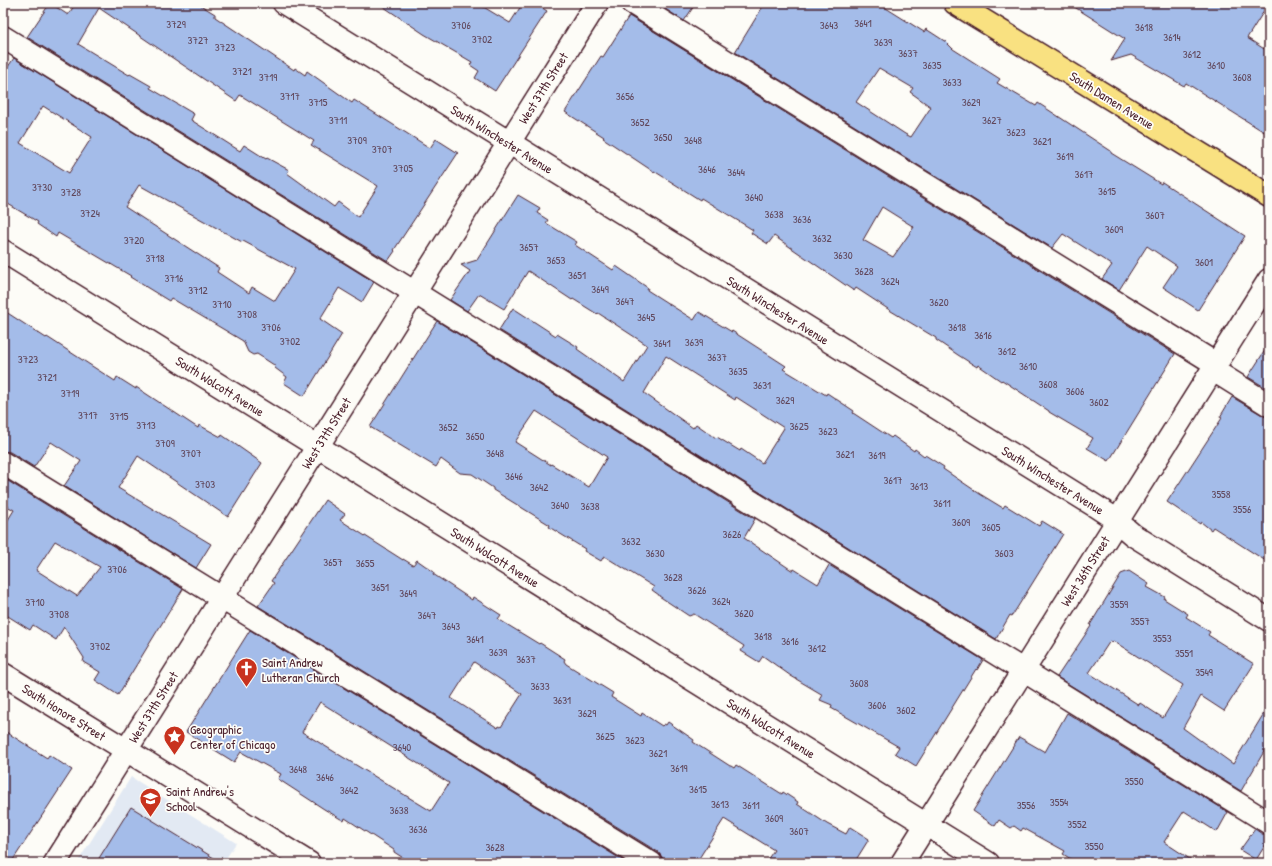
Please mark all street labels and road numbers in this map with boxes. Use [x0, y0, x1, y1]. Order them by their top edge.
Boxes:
street label: West 37th Street [514, 48, 572, 127]
street label: South Damen Avenue [1066, 67, 1158, 133]
street label: South Winchester Avenue [447, 100, 557, 178]
street label: South Winchester Avenue [723, 271, 833, 349]
street label: South Wolcott Avenue [172, 352, 268, 420]
street label: West 37th Street [297, 393, 355, 472]
street label: South Winchester Avenue [998, 441, 1108, 519]
street label: South Wolcott Avenue [447, 523, 543, 591]
street label: West 36th Street [1056, 532, 1114, 610]
street label: West 37th Street [124, 667, 182, 746]
street label: South Honore Street [19, 679, 110, 745]
street label: South Wolcott Avenue [723, 694, 819, 762]

